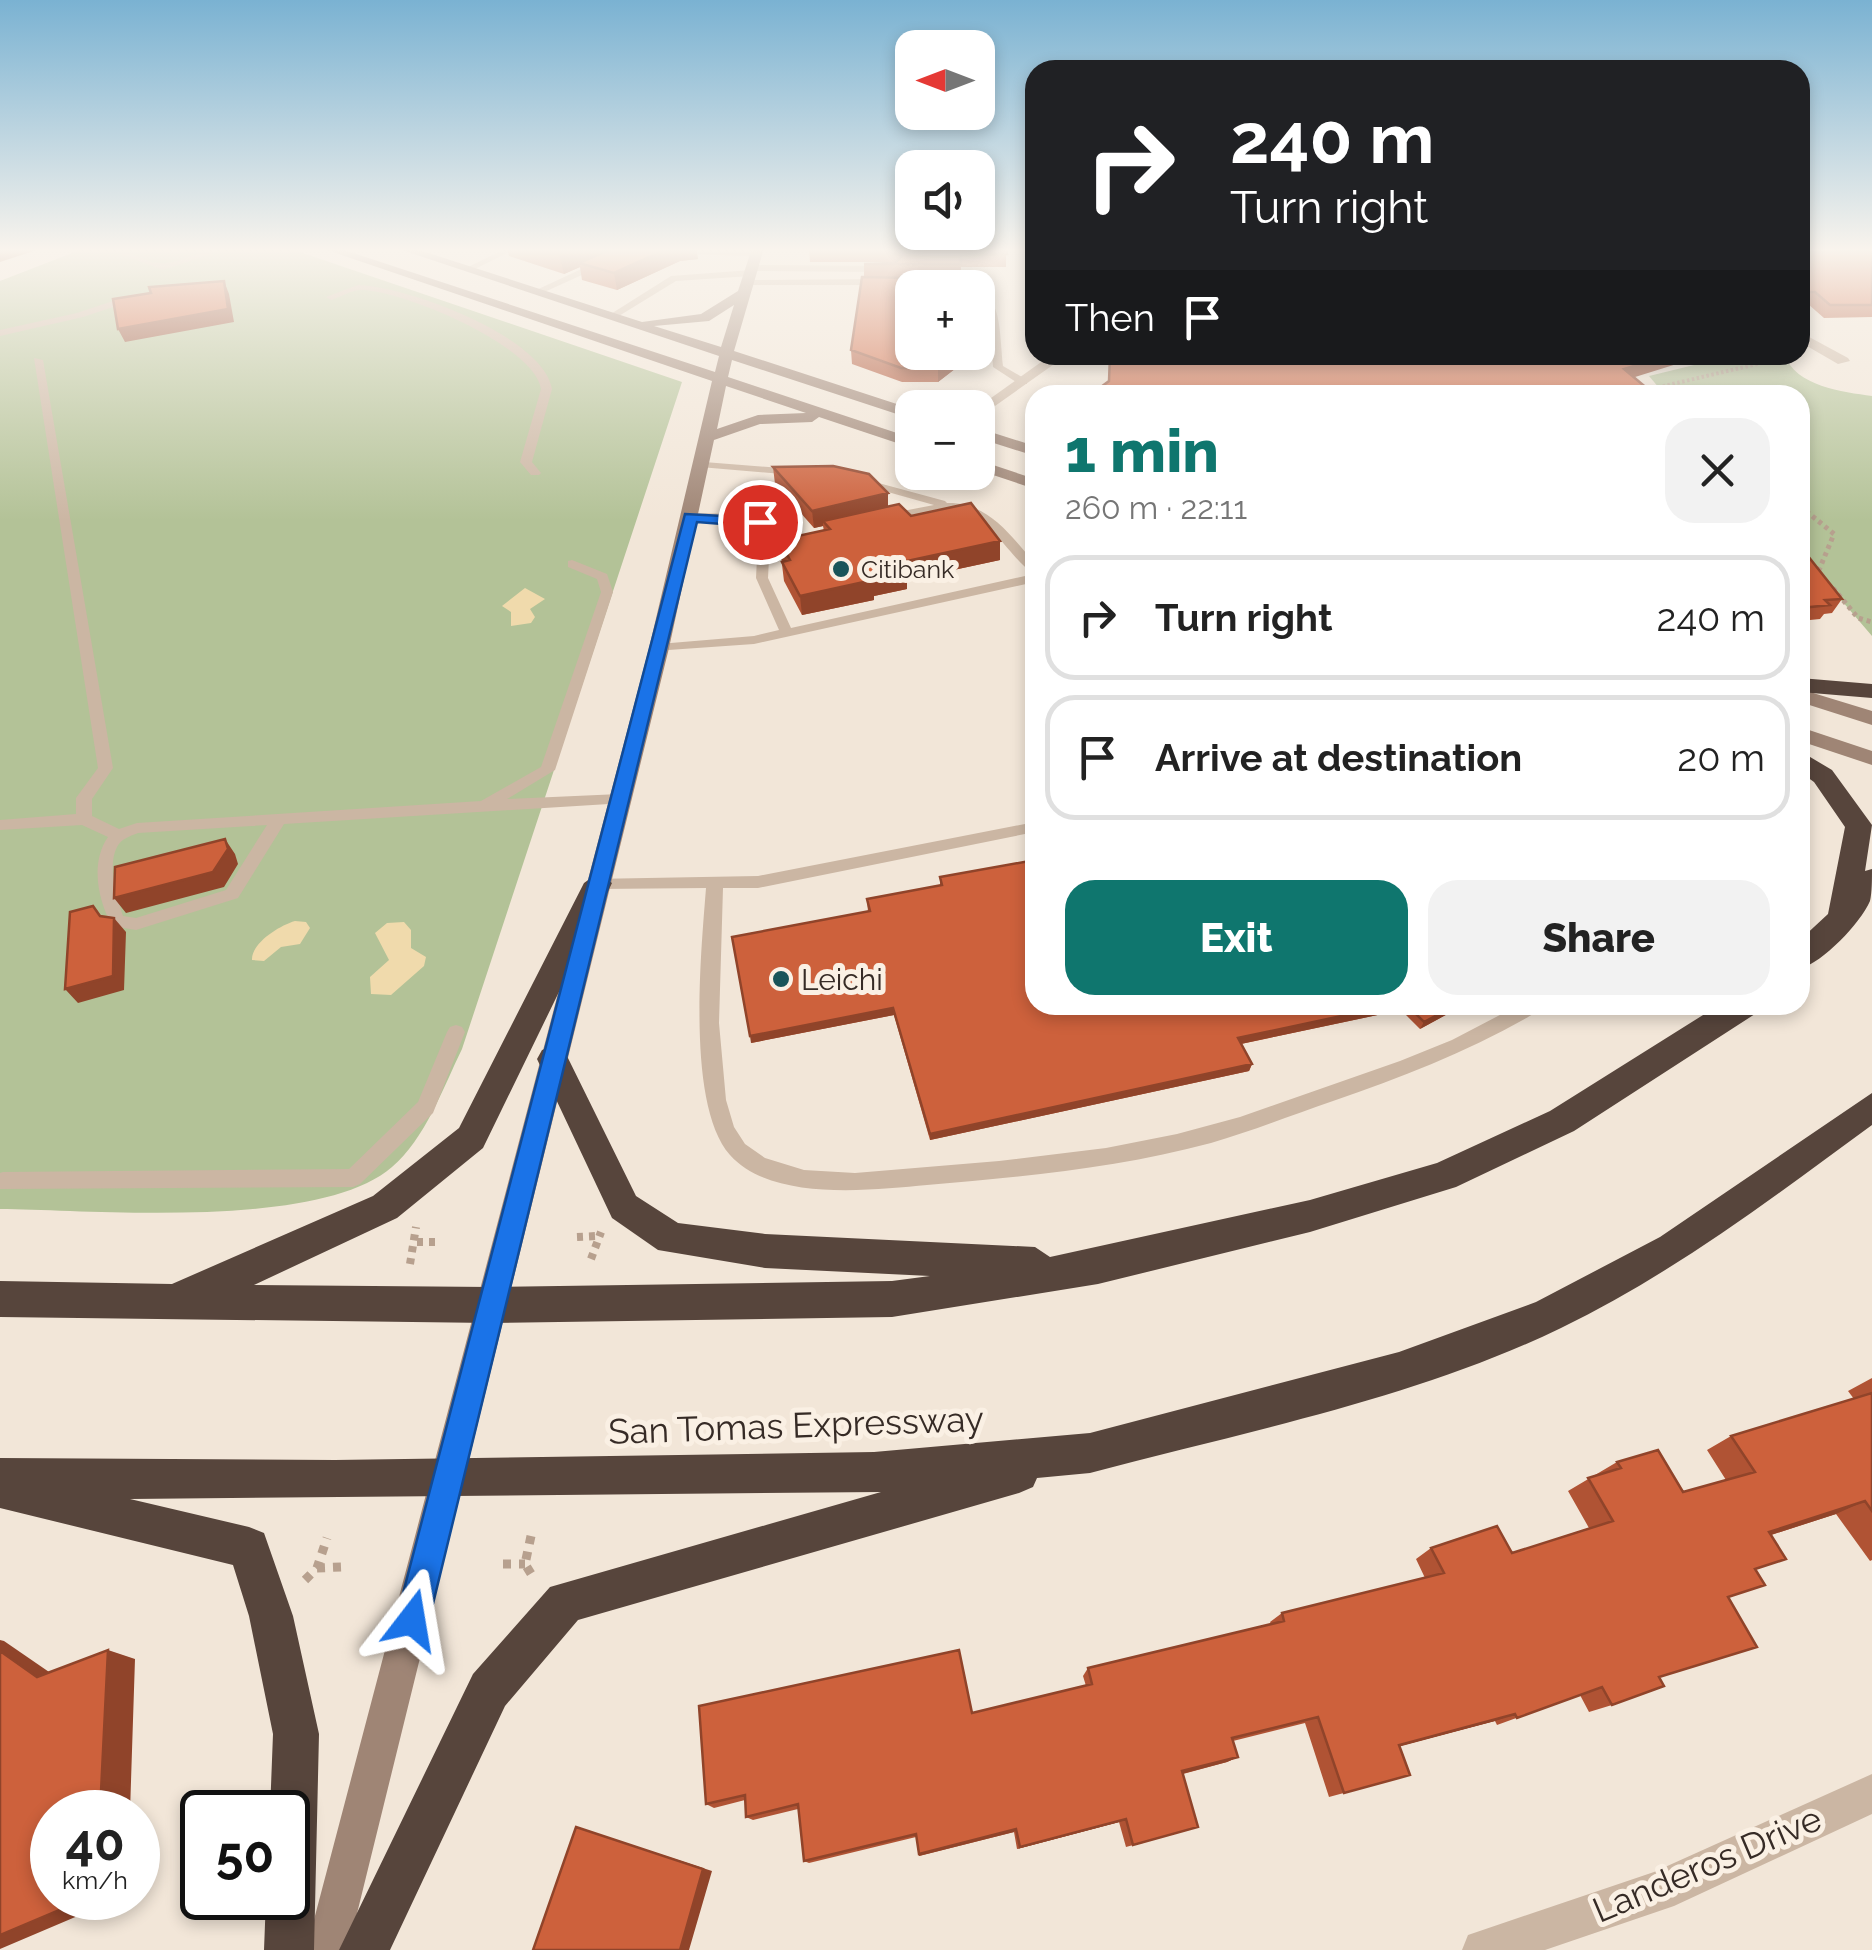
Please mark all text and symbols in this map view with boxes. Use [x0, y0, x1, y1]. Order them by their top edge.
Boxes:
north arrow [895, 30, 995, 130]
map controls [895, 30, 995, 490]
text: 240 m [1230, 97, 1434, 179]
icon: right [1065, 100, 1195, 230]
button: sound [895, 150, 995, 250]
text: Turn right [1230, 181, 1428, 234]
button: + [895, 270, 995, 370]
icon: arrive [1175, 290, 1230, 345]
text: Then [1065, 295, 1155, 340]
button: − [895, 390, 995, 490]
text: 1 min [1065, 416, 1219, 486]
button: close [1665, 418, 1770, 523]
pin [718, 480, 803, 565]
text: 260 m · 22:11 [1065, 489, 1247, 526]
icon: arrive [733, 495, 788, 550]
place label: Citibank [861, 554, 955, 584]
marker: Citibank [830, 558, 852, 580]
icon: right [1070, 590, 1125, 645]
text: Turn right [1155, 595, 1332, 640]
text: 240 m [1657, 595, 1765, 640]
icon: arrive [1070, 730, 1125, 785]
text: Arrive at destination [1155, 735, 1522, 780]
text: 20 m [1677, 735, 1765, 780]
button: Exit [1065, 880, 1408, 995]
button: Share [1428, 880, 1770, 995]
place label: Leichi [801, 962, 883, 997]
marker: Leichi [770, 968, 792, 990]
street label: San Tomas Expressway [608, 1398, 984, 1452]
position arrow [360, 1568, 464, 1672]
speed limit sign: 50 [180, 1790, 310, 1920]
street label: Landeros Drive [1587, 1797, 1827, 1931]
text: 40 [65, 1813, 125, 1872]
text: km/h [62, 1865, 128, 1895]

